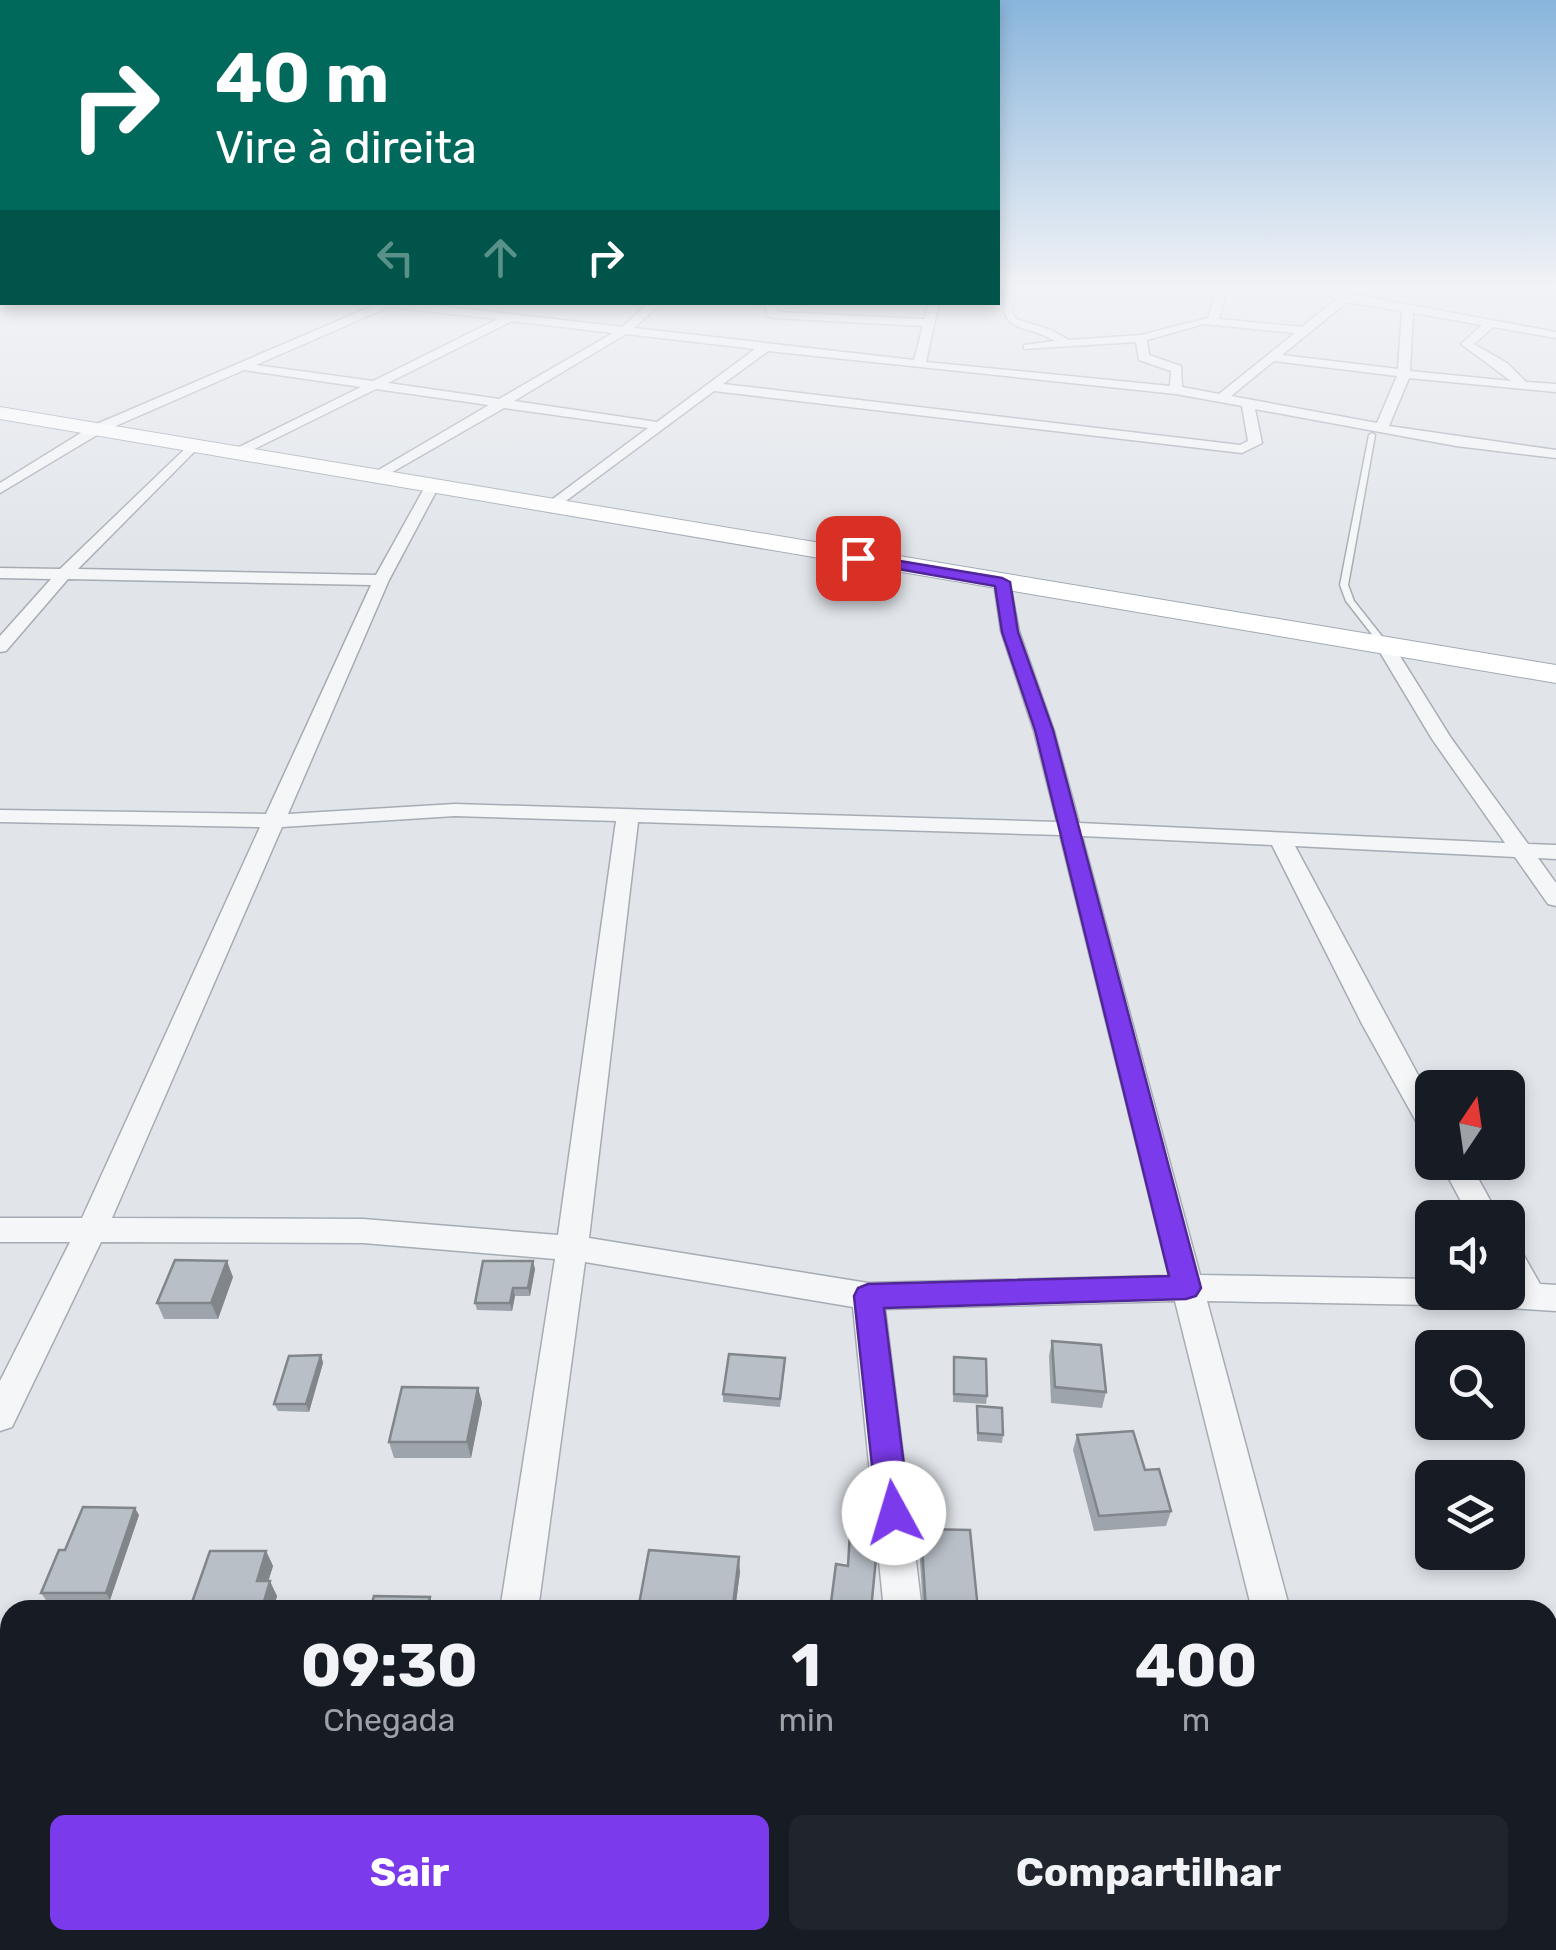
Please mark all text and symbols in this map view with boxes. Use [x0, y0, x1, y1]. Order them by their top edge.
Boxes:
text: 40 m [215, 37, 389, 120]
icon: right [50, 40, 180, 170]
text: Vire à direita [215, 121, 477, 174]
icon: left [368, 230, 423, 285]
icon: ahead [473, 230, 528, 285]
icon: right [578, 230, 633, 285]
pin [816, 516, 901, 601]
icon: arrive [831, 531, 886, 586]
north arrow [1415, 1070, 1525, 1180]
map controls [1415, 1070, 1525, 1570]
button: sound [1415, 1200, 1525, 1310]
button: search [1415, 1330, 1525, 1440]
button: layers [1415, 1460, 1525, 1570]
position arrow [842, 1461, 946, 1565]
text: 09:30 [301, 1630, 478, 1701]
text: 1 [791, 1630, 821, 1701]
text: 400 [1135, 1630, 1257, 1701]
text: Chegada [323, 1701, 455, 1739]
text: min [778, 1701, 834, 1739]
text: m [1182, 1701, 1210, 1739]
button: Sair [50, 1815, 769, 1930]
button: Compartilhar [789, 1815, 1508, 1930]

